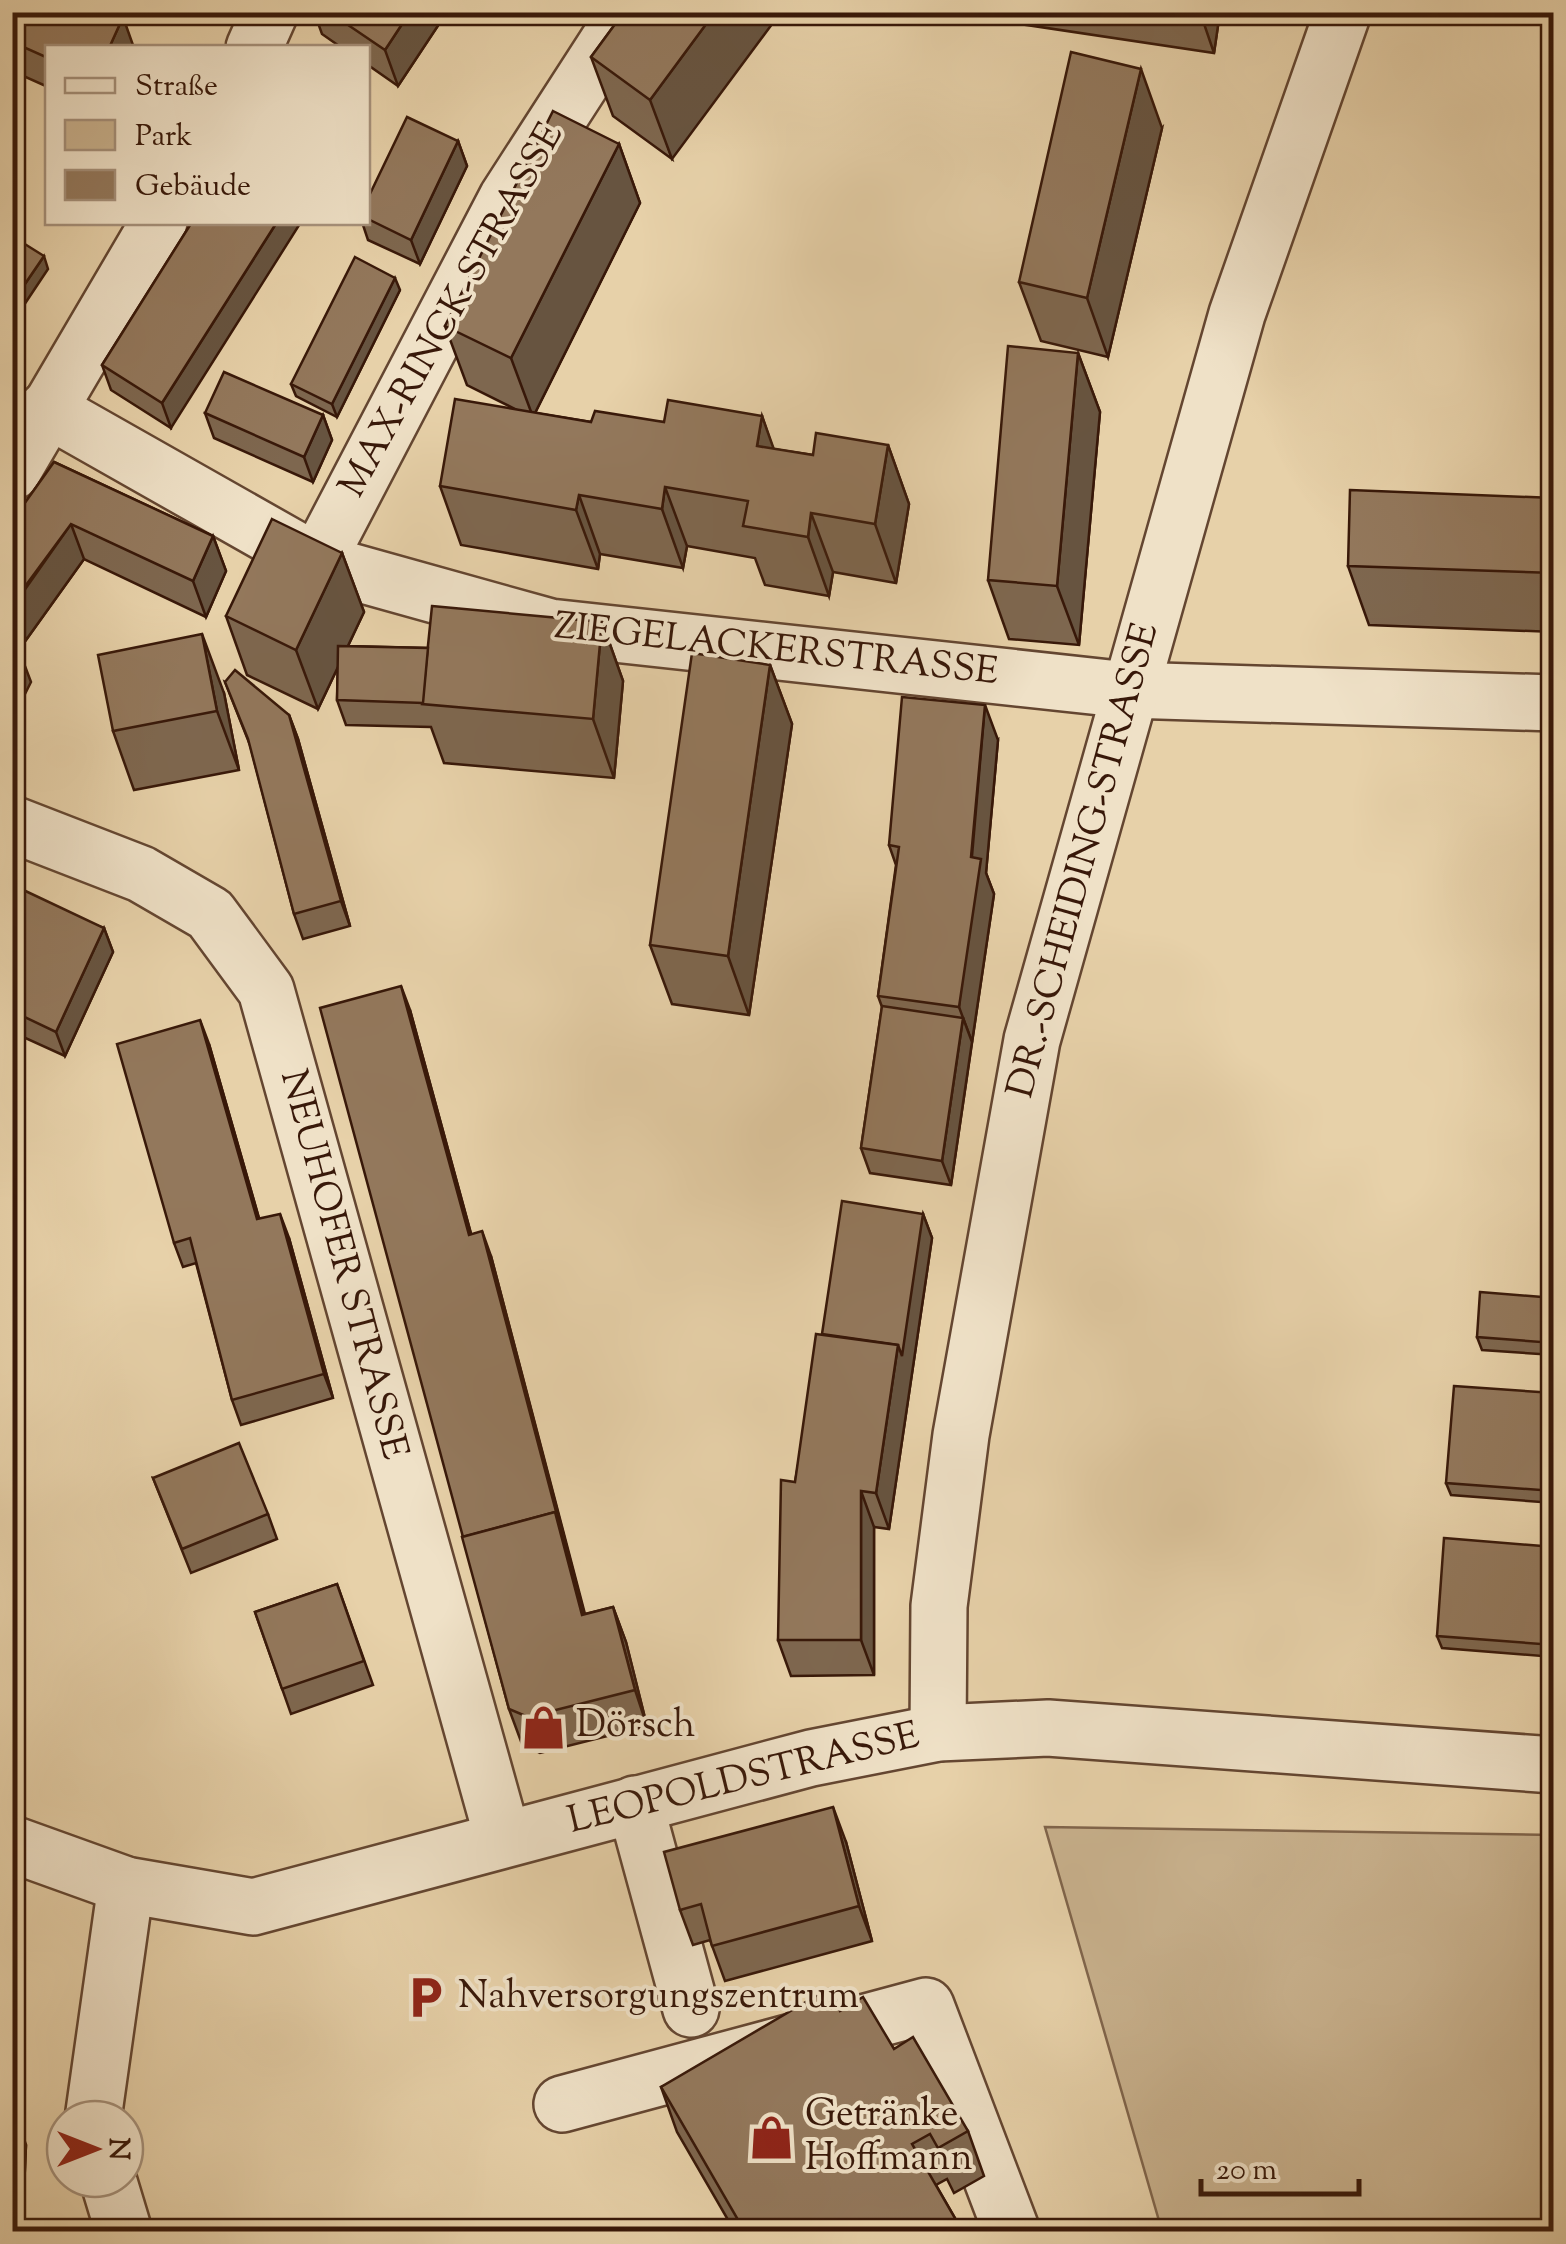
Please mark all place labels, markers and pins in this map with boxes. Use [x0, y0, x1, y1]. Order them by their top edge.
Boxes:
place label: Dörsch [576, 1700, 695, 1754]
shop icon: Dörsch [519, 1703, 567, 1751]
place label: Nahversorgungszentrum [458, 1971, 859, 2025]
parking icon: Nahversorgungszentrum [401, 1974, 449, 2022]
place label: Getränke Hoffmann [805, 2089, 973, 2187]
shop icon: Getränke Hoffmann [748, 2114, 796, 2162]

